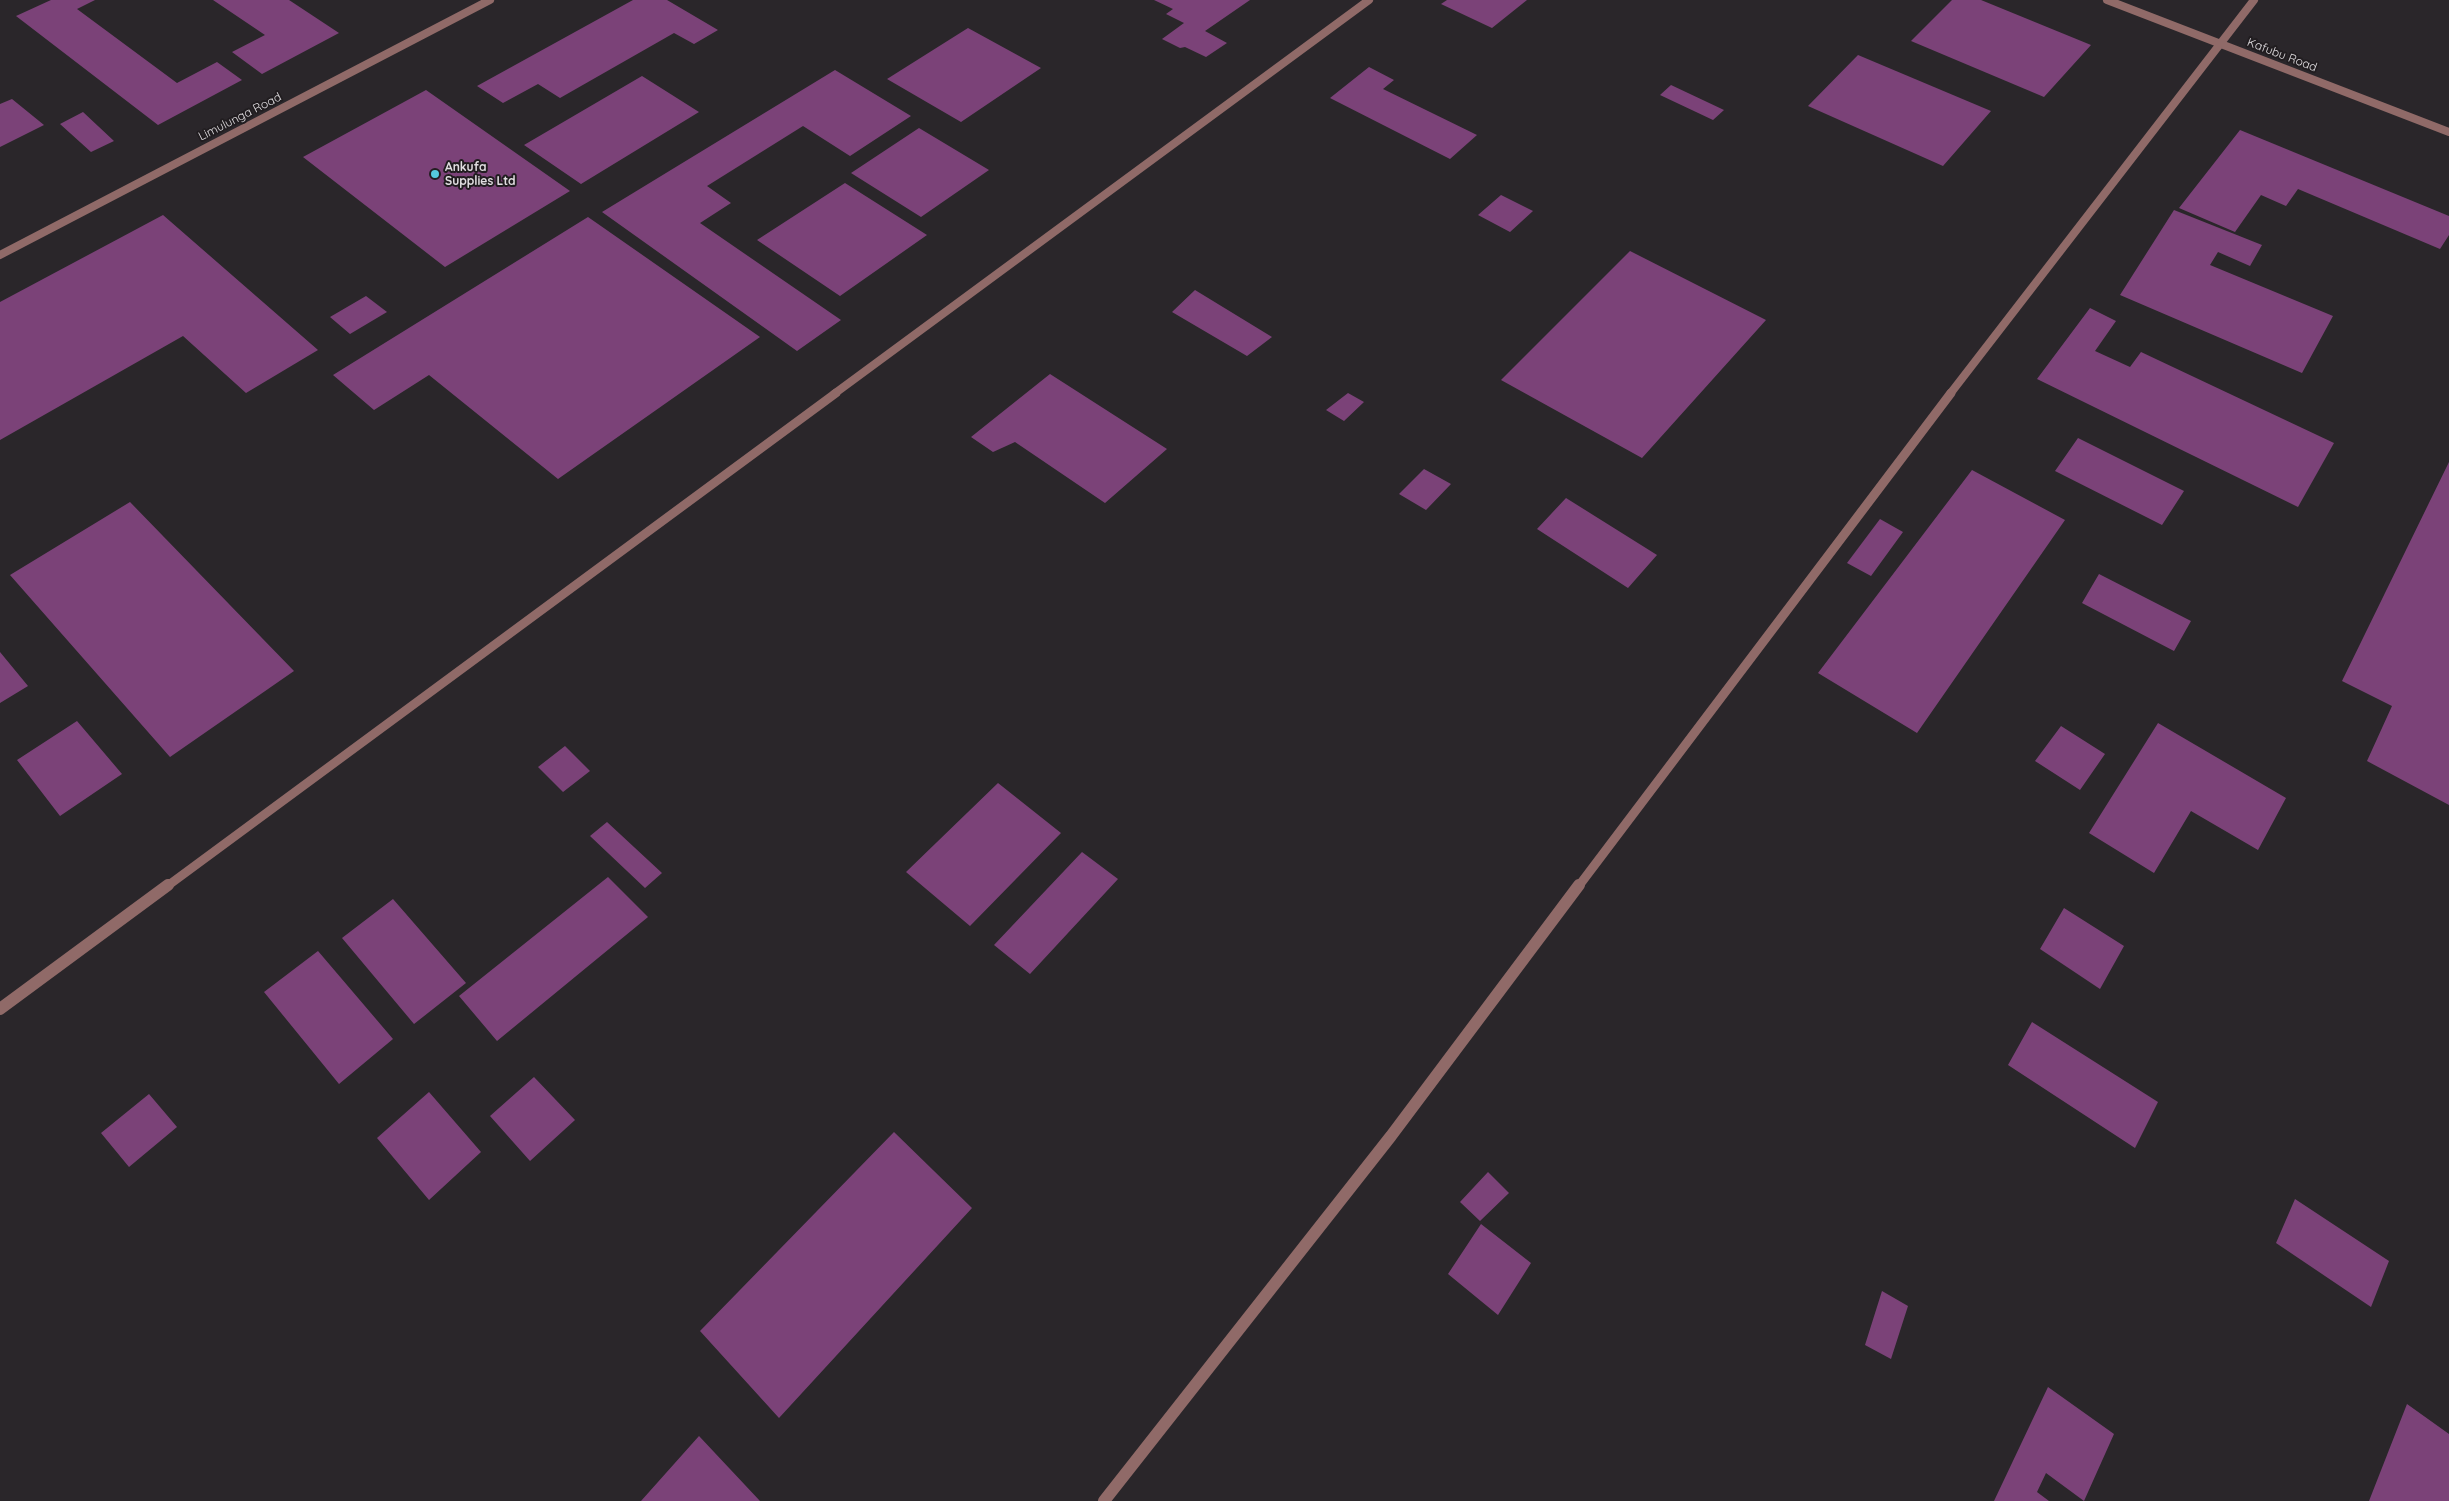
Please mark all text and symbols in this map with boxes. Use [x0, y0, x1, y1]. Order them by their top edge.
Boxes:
street label: Kafubu Road [2245, 35, 2319, 75]
street label: Limulunga Road [196, 90, 284, 144]
place label: Ankufa Supplies Ltd [445, 160, 516, 188]
marker: Ankufa Supplies Ltd [429, 168, 441, 180]

